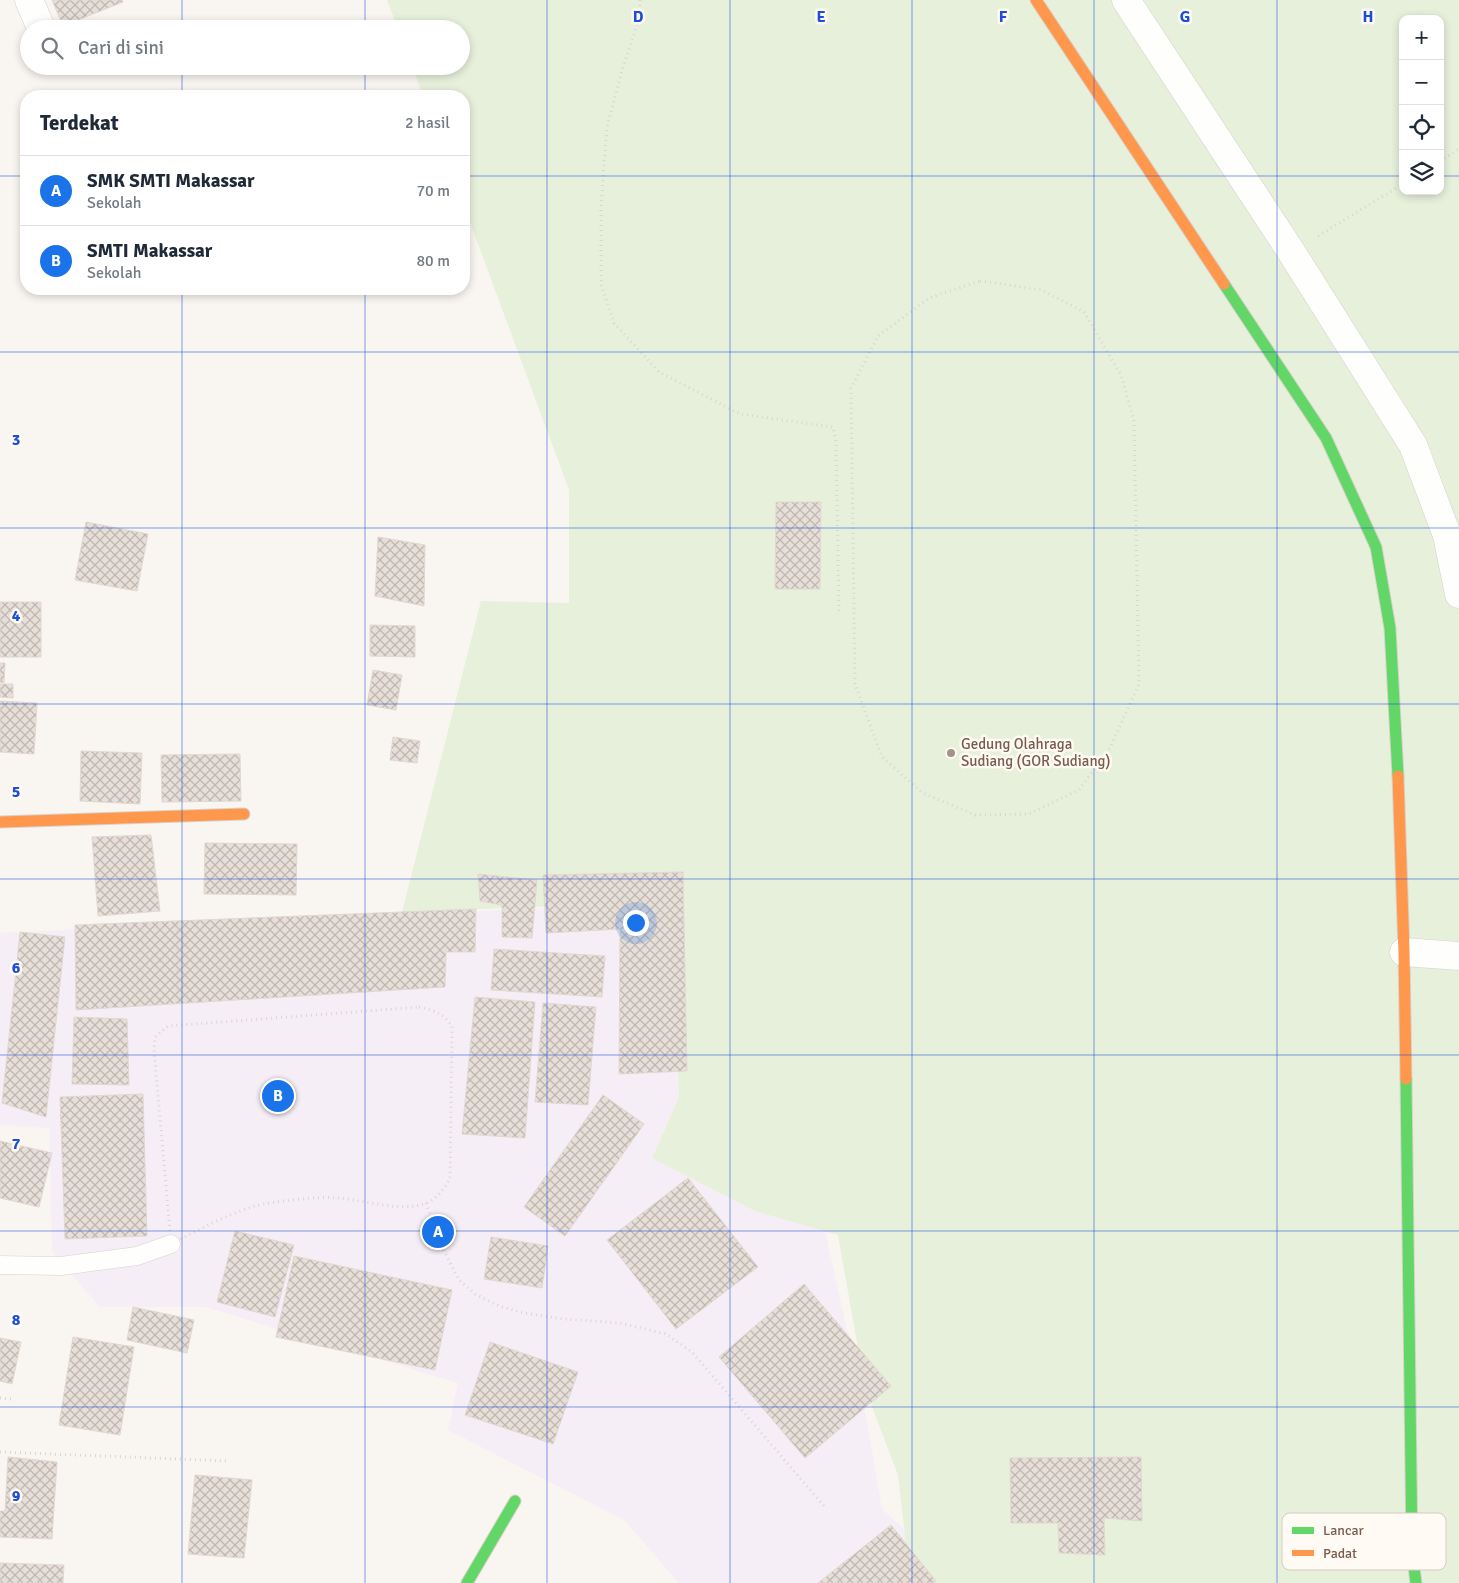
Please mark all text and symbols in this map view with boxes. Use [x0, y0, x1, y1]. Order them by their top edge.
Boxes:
text: D [633, 7, 644, 27]
text: E [816, 7, 826, 27]
text: F [999, 7, 1008, 27]
text: G [1180, 7, 1190, 27]
text: H [1363, 7, 1373, 27]
map controls [1399, 15, 1444, 195]
button: + [1399, 15, 1444, 60]
search box [20, 20, 470, 75]
icon: search [38, 34, 66, 62]
text: Cari di sini [78, 36, 164, 60]
button: − [1399, 60, 1444, 105]
button: locate [1399, 105, 1444, 150]
text: Terdekat [40, 110, 119, 136]
text: 2 hasil [405, 113, 450, 133]
button: layers [1399, 150, 1444, 195]
text: SMK SMTI Makassar [87, 169, 255, 193]
text: A [51, 181, 61, 201]
text: 70 m [416, 181, 450, 201]
text: Sekolah [87, 193, 141, 213]
text: SMTI Makassar [87, 239, 212, 263]
text: B [51, 251, 61, 271]
text: 80 m [416, 251, 450, 271]
text: Sekolah [87, 263, 141, 283]
text: 3 [12, 430, 20, 450]
text: 4 [12, 606, 21, 626]
place label: Gedung Olahraga Sudiang (GOR Sudiang) [961, 735, 1111, 770]
marker: Gedung Olahraga Sudiang (GOR Sudiang) [945, 747, 957, 759]
text: 5 [12, 782, 20, 802]
your location [623, 910, 649, 936]
text: 6 [12, 958, 21, 978]
pin: B [262, 1077, 294, 1115]
text: 7 [12, 1134, 21, 1154]
pin: A [422, 1213, 454, 1251]
text: 8 [12, 1310, 21, 1330]
text: 9 [12, 1486, 21, 1506]
legend [1282, 1513, 1446, 1570]
text: Lancar [1323, 1522, 1365, 1539]
text: Padat [1323, 1545, 1357, 1562]

